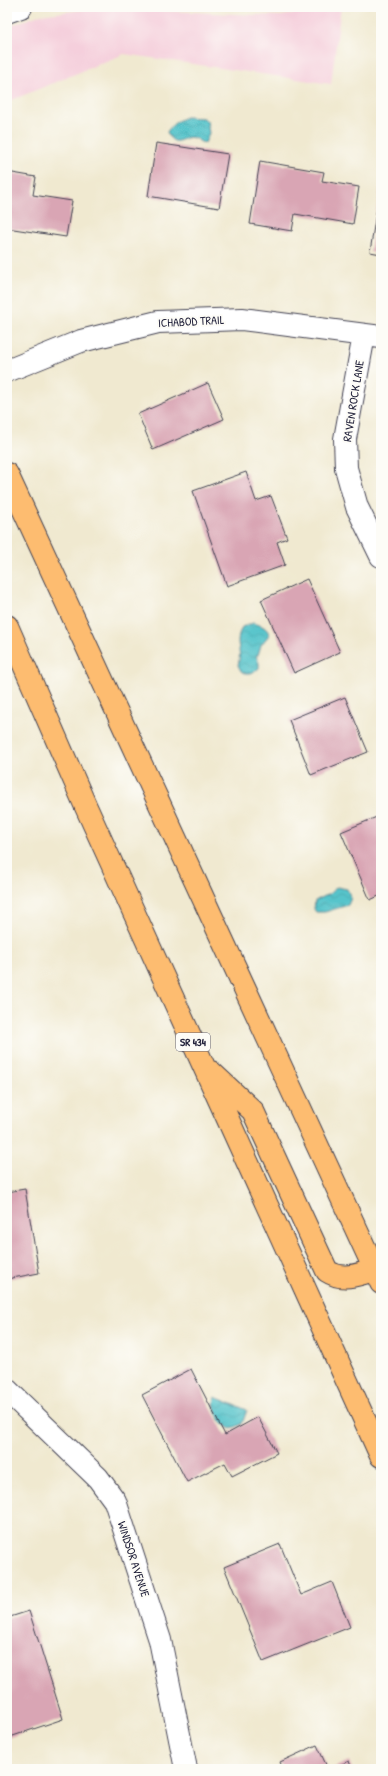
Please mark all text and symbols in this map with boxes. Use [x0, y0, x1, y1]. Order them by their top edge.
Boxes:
street label: ICHABOD TRAIL [157, 311, 225, 331]
street label: RAVEN ROCK LANE [338, 358, 368, 443]
road number: SR 434 [176, 1033, 210, 1051]
street label: WINDSOR AVENUE [114, 1519, 154, 1600]

